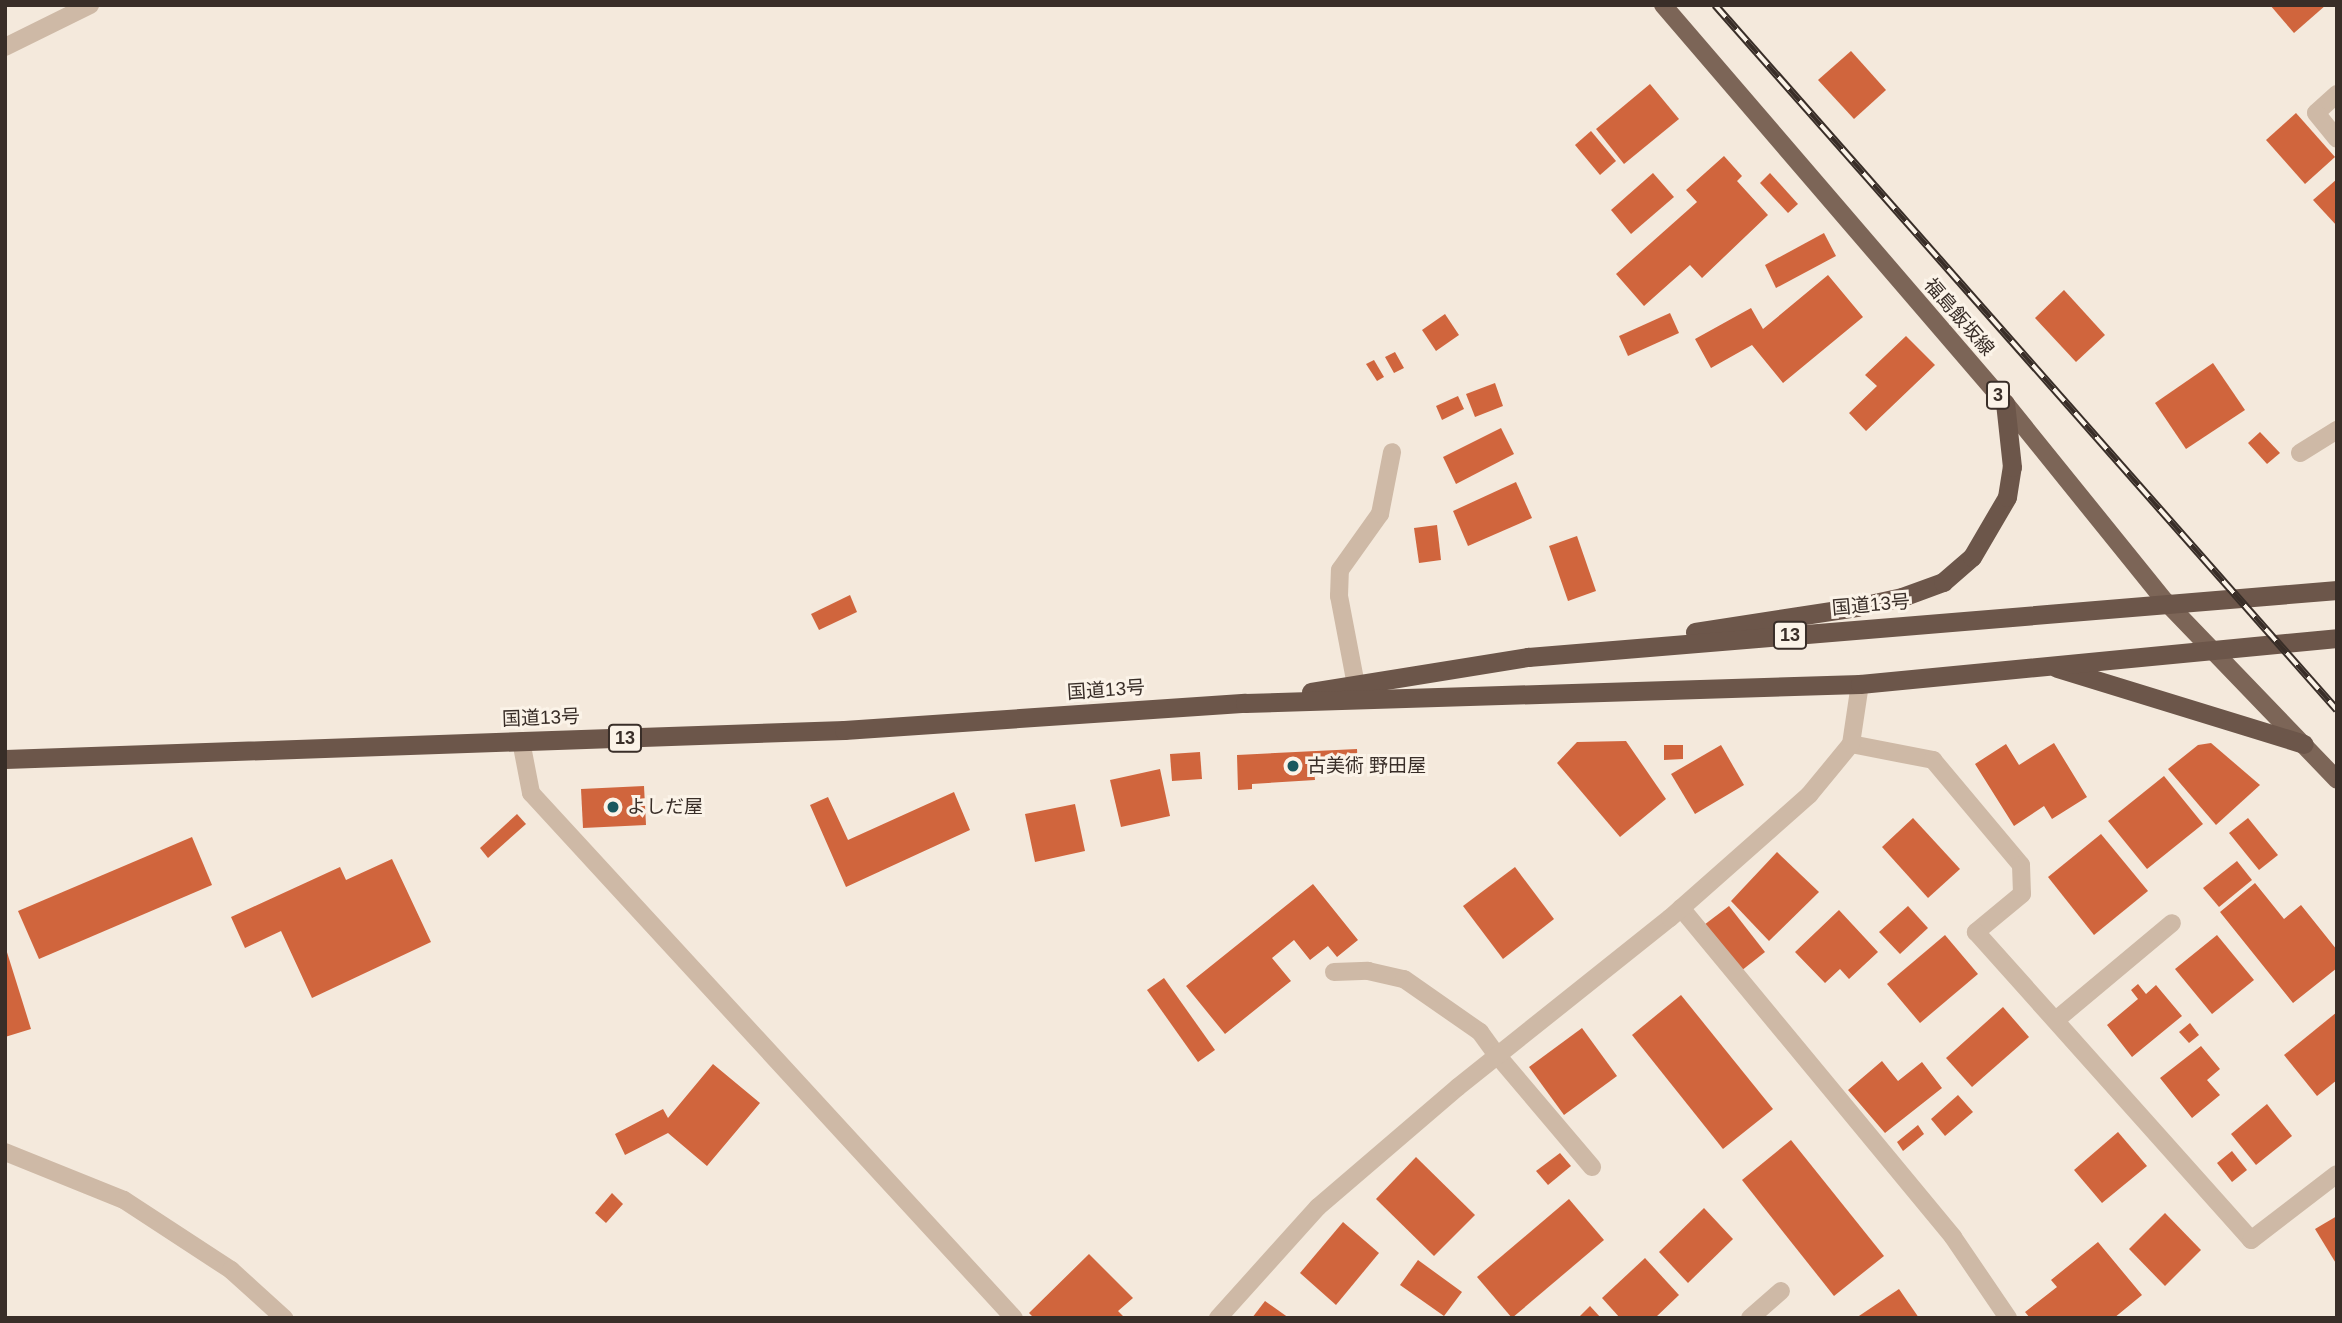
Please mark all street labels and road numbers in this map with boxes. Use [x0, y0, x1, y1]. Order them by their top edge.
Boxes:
street label: 福島飯坂線 [1919, 274, 1999, 360]
road number: 3 [1986, 380, 2010, 410]
street label: 国道13号 [1831, 590, 1911, 620]
road number: 13 [1772, 620, 1808, 650]
street label: 国道13号 [1066, 676, 1146, 704]
street label: 国道13号 [502, 705, 580, 731]
road number: 13 [608, 724, 642, 752]

